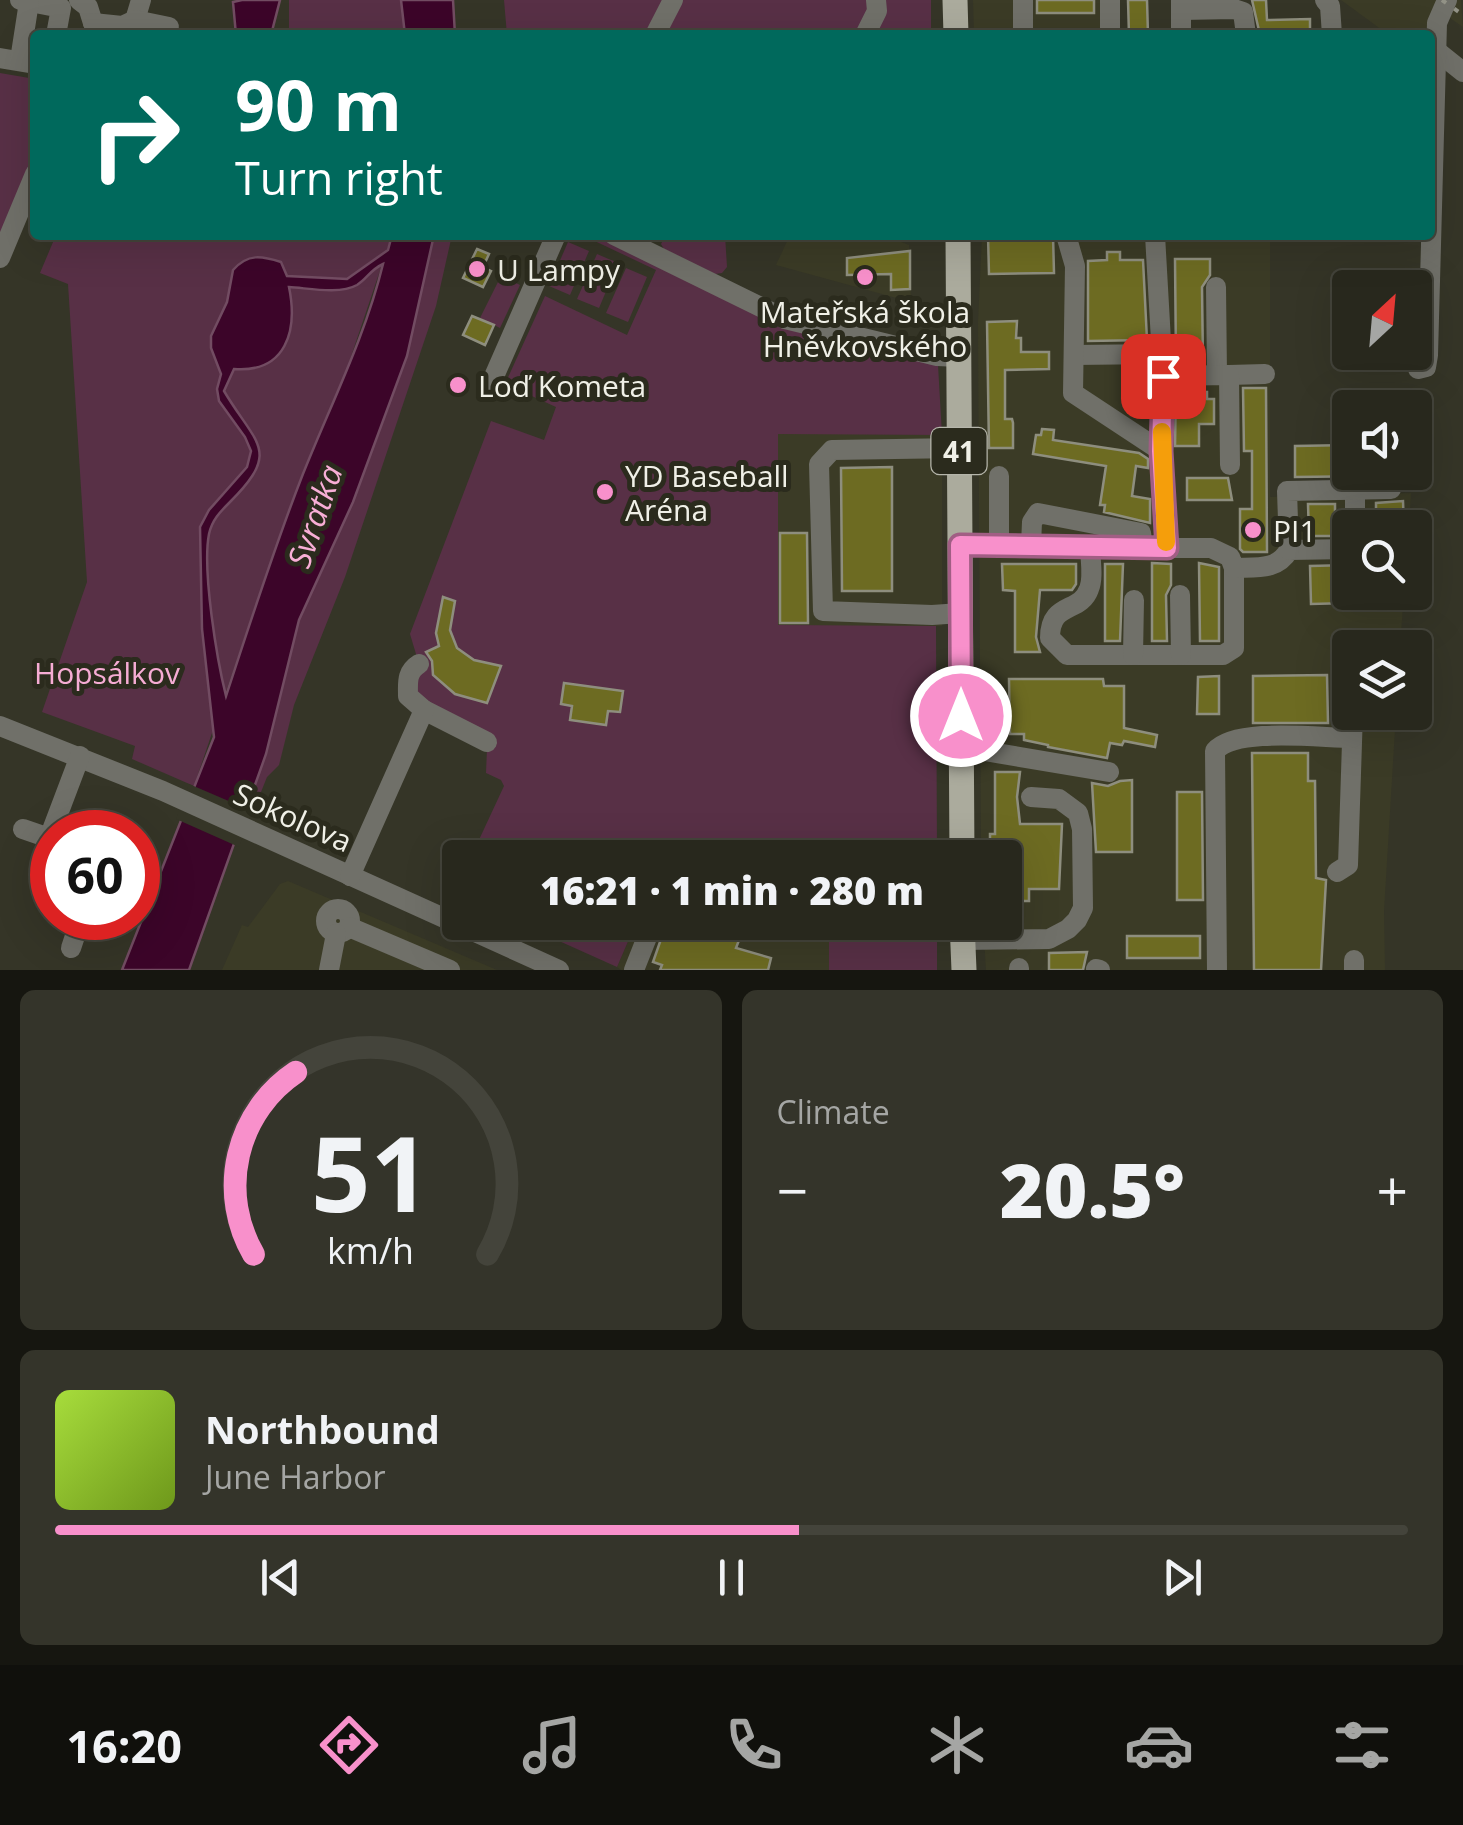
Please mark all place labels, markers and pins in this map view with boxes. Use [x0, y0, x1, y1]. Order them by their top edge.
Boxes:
place label: U Lampy [497, 249, 621, 290]
marker: U Lampy [466, 258, 488, 280]
marker: Mateřská škola Hněvkovského [854, 266, 876, 288]
place label: Mateřská škola Hněvkovského [760, 291, 970, 366]
pin [1121, 334, 1206, 419]
place label: Loď Kometa [478, 365, 646, 406]
marker: Loď Kometa [447, 374, 469, 396]
place label: YD Baseball Aréna [625, 455, 789, 530]
marker: YD Baseball Aréna [594, 481, 616, 503]
place label: PI1 [1273, 510, 1317, 551]
marker: PI1 [1242, 519, 1264, 541]

